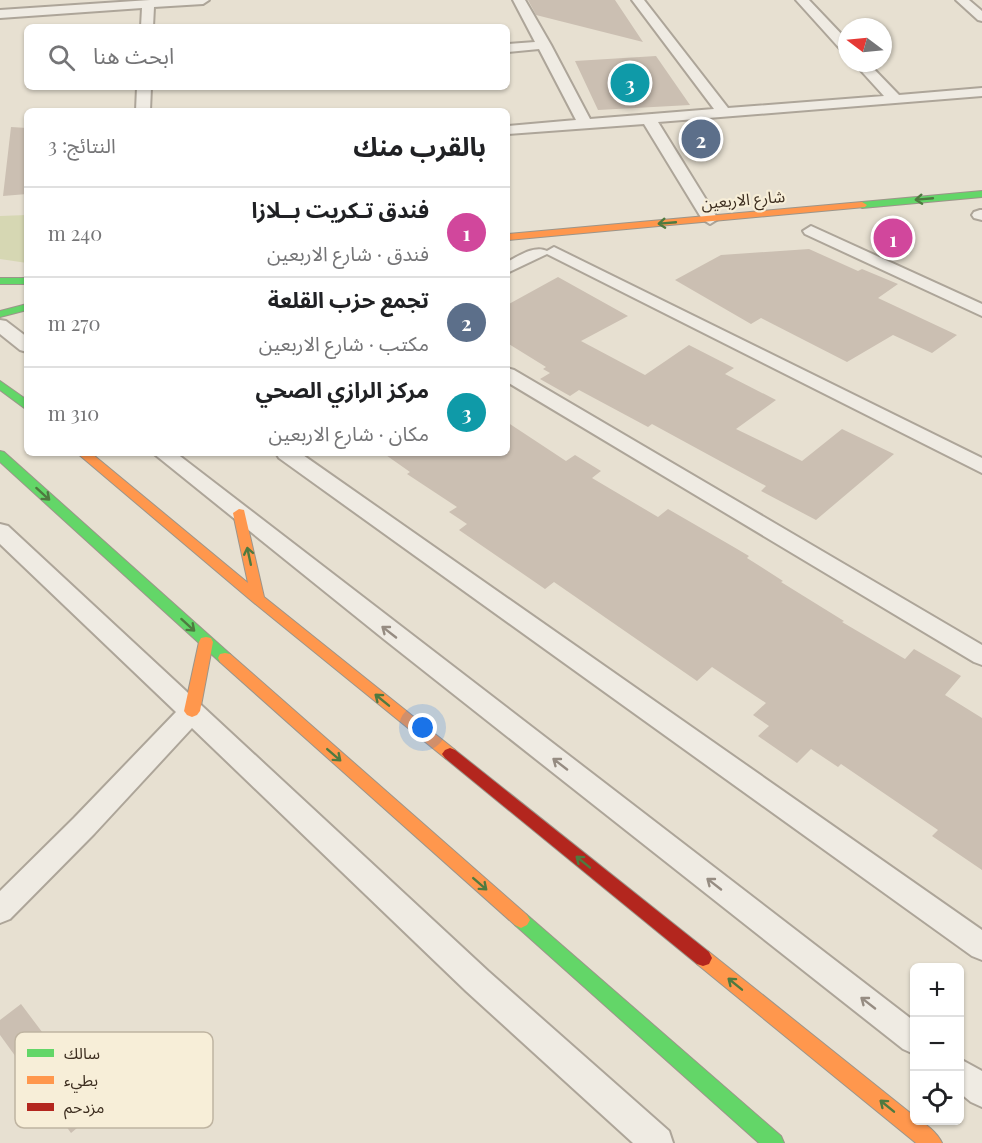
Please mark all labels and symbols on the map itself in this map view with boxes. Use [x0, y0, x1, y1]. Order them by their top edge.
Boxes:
north arrow [838, 18, 892, 72]
pin: 3 [610, 60, 650, 106]
pin: 2 [682, 116, 720, 162]
street label: شارع الاربعين [700, 185, 786, 216]
one-way arrow [914, 194, 934, 205]
pin: 1 [874, 216, 912, 260]
one-way arrow [657, 218, 677, 229]
one-way arrow [36, 487, 51, 502]
one-way arrow [242, 547, 254, 566]
one-way arrow [180, 618, 195, 632]
one-way arrow [382, 625, 398, 638]
one-way arrow [374, 693, 390, 706]
your location [408, 713, 437, 742]
one-way arrow [326, 748, 341, 762]
one-way arrow [552, 758, 568, 771]
one-way arrow [575, 855, 591, 868]
one-way arrow [472, 877, 487, 891]
one-way arrow [706, 877, 722, 890]
one-way arrow [727, 977, 743, 990]
one-way arrow [861, 997, 877, 1009]
legend [15, 1032, 213, 1128]
text: سالك [64, 1042, 100, 1063]
text: بطيء [64, 1069, 98, 1093]
text: مزدحم [64, 1096, 104, 1120]
one-way arrow [879, 1100, 895, 1113]

